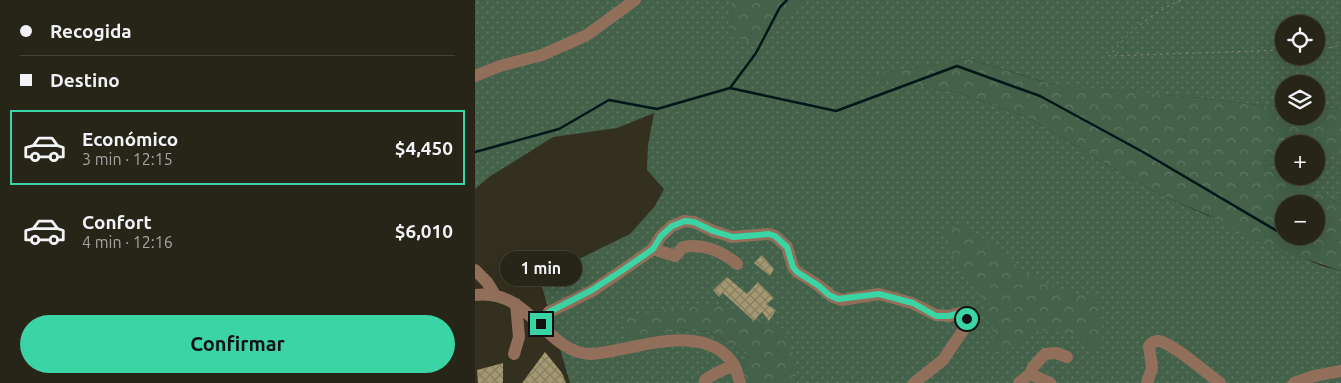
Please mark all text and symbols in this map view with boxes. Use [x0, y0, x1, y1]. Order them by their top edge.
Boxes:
map controls [1275, 15, 1325, 245]
button: locate [1275, 15, 1325, 65]
text: Recogida [50, 20, 132, 42]
text: Destino [50, 69, 120, 91]
button: layers [1275, 75, 1325, 125]
icon: car [22, 125, 67, 170]
text: Económico [82, 128, 178, 150]
button: + [1275, 135, 1325, 185]
text: $4,450 [395, 137, 453, 159]
text: 3 min · 12:15 [82, 150, 173, 168]
button: − [1275, 195, 1325, 245]
icon: car [22, 208, 67, 253]
text: Confort [82, 211, 152, 233]
text: $6,010 [395, 220, 453, 242]
text: 4 min · 12:16 [82, 233, 173, 251]
callout: 1 min [500, 252, 582, 286]
text: 1 min [521, 259, 561, 277]
route start [956, 308, 978, 330]
route end [530, 313, 552, 335]
button: Confirmar [20, 315, 455, 373]

